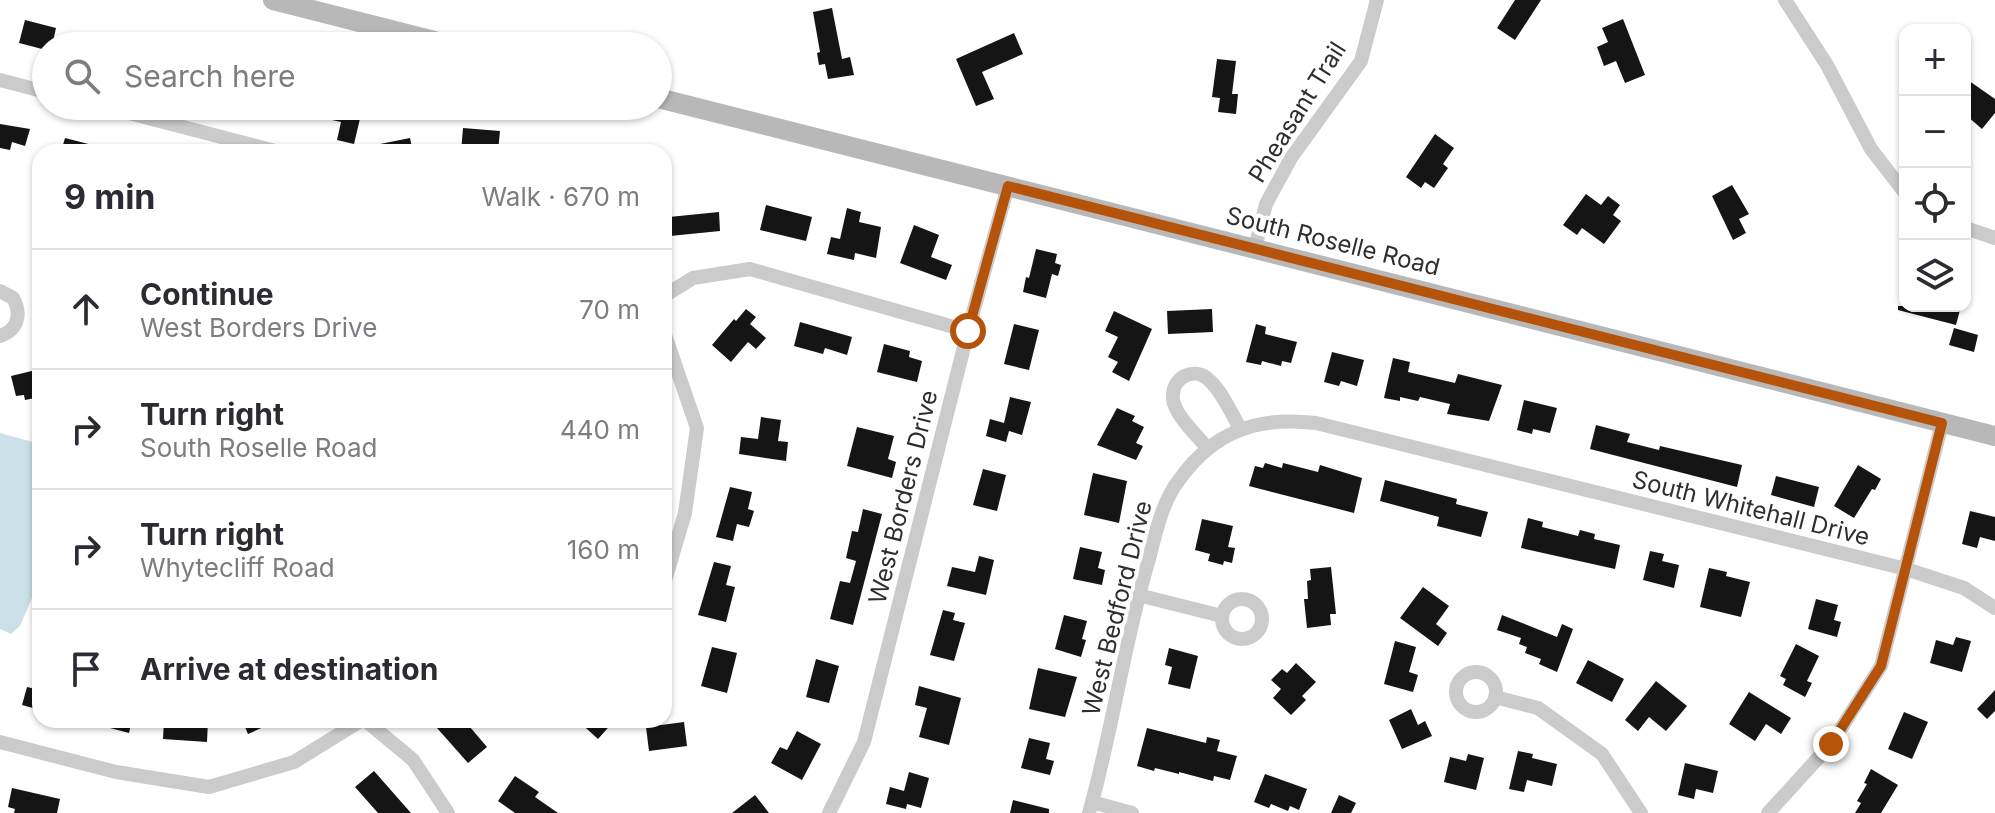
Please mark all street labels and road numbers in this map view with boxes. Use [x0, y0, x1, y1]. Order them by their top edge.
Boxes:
street label: Pheasant Trail [1242, 36, 1352, 188]
street label: South Roselle Road [1223, 200, 1443, 282]
street label: West Borders Drive [862, 387, 944, 607]
street label: South Whitehall Drive [1629, 464, 1873, 552]
street label: West Bedford Drive [1076, 498, 1158, 718]

